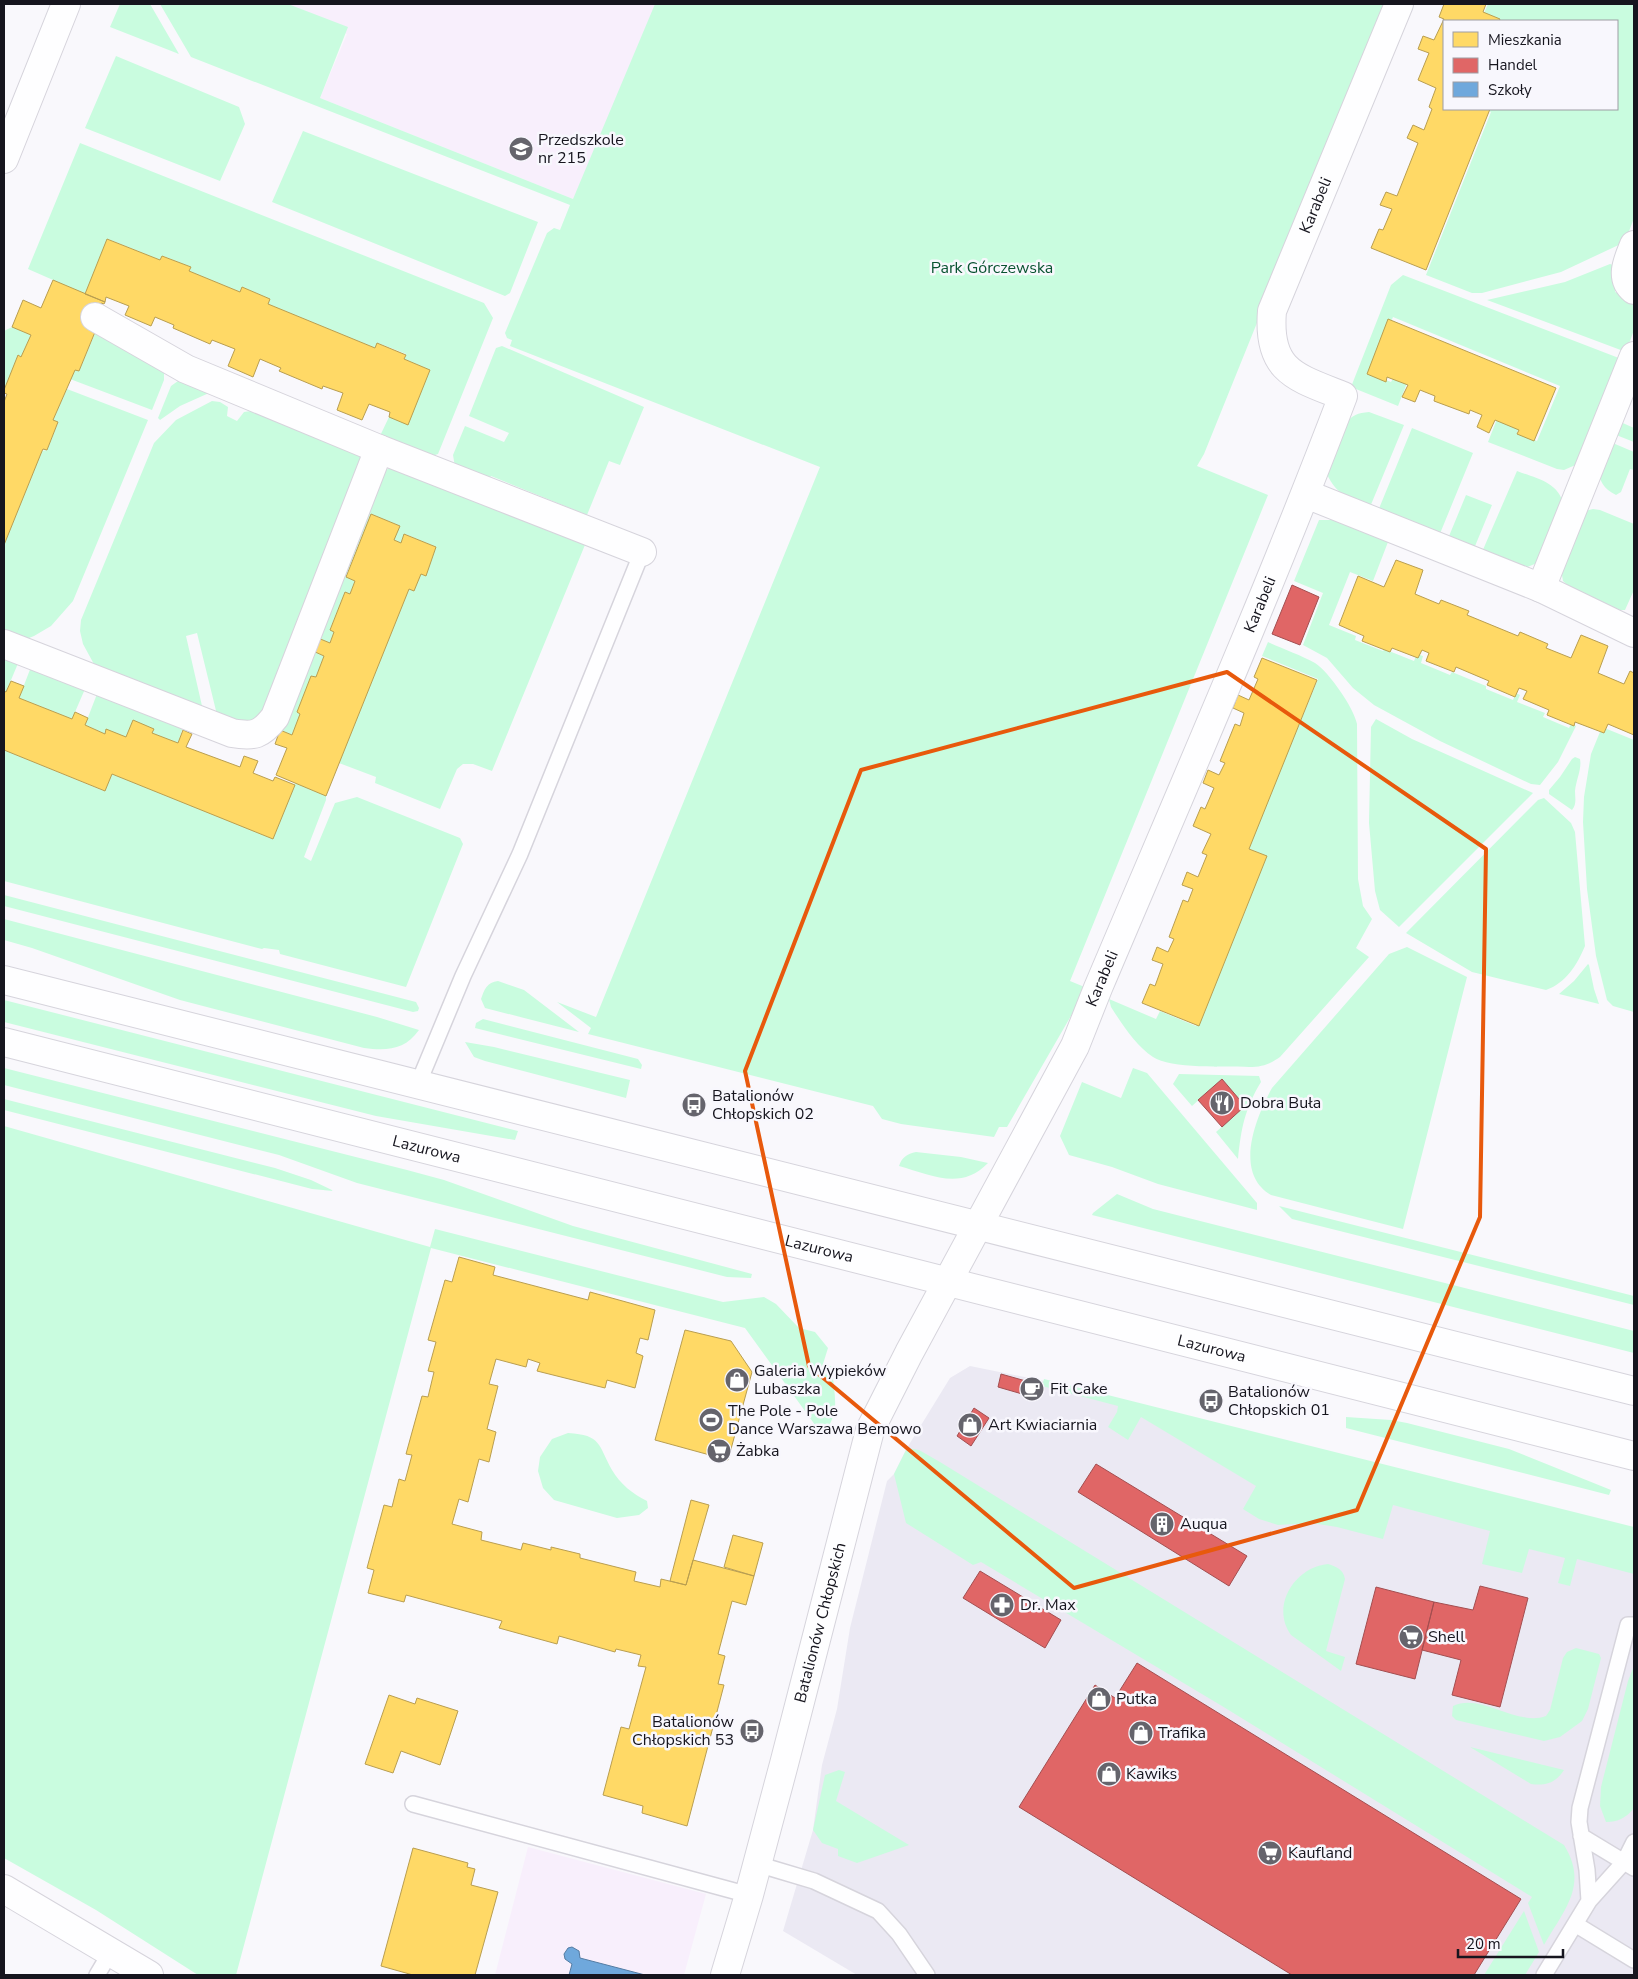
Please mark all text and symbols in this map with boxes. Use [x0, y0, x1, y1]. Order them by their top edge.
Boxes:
legend [1443, 20, 1618, 110]
text: Mieszkania [1488, 30, 1562, 50]
text: Handel [1488, 55, 1538, 75]
text: Szkoły [1488, 80, 1532, 100]
place label: Przedszkole nr 215 [538, 129, 624, 169]
school or university icon: Przedszkole nr 215 [508, 136, 534, 162]
street label: Karabeli [1294, 174, 1337, 237]
park label: Park Górczewska [931, 257, 1053, 279]
street label: Karabeli [1239, 573, 1281, 636]
street label: Karabeli [1081, 947, 1124, 1010]
place label: Batalionów Chłopskich 02 [712, 1085, 814, 1125]
restaurant icon: Dobra Buła [1209, 1090, 1235, 1116]
bus stop icon: Batalionów Chłopskich 02 [681, 1092, 707, 1118]
place label: Dobra Buła [1240, 1092, 1321, 1114]
street label: Lazurowa [390, 1130, 463, 1169]
street label: Lazurowa [783, 1230, 856, 1268]
street label: Lazurowa [1175, 1329, 1248, 1368]
place label: Galeria Wypieków Lubaszka [754, 1360, 887, 1400]
shop icon: Galeria Wypieków Lubaszka [724, 1367, 750, 1393]
cafe icon: Fit Cake [1019, 1376, 1045, 1402]
place label: Fit Cake [1050, 1378, 1108, 1400]
place label: Batalionów Chłopskich 01 [1228, 1381, 1330, 1421]
bus stop icon: Batalionów Chłopskich 01 [1198, 1388, 1224, 1414]
place label: The Pole - Pole Dance Warszawa Bemowo [728, 1400, 922, 1440]
sports icon: The Pole - Pole Dance Warszawa Bemowo [698, 1407, 724, 1433]
shop icon: Art Kwiaciarnia [957, 1412, 983, 1438]
place label: Art Kwiaciarnia [988, 1414, 1097, 1436]
supermarket icon: Żabka [706, 1438, 732, 1464]
place label: Żabka [736, 1440, 779, 1462]
building icon: Auqua [1149, 1511, 1175, 1537]
place label: Auqua [1180, 1513, 1227, 1535]
street label: Batalionów Chłopskich [789, 1540, 852, 1705]
pharmacy icon: Dr. Max [989, 1592, 1015, 1618]
place label: Dr. Max [1020, 1594, 1076, 1616]
supermarket icon: Shell [1398, 1624, 1424, 1650]
place label: Shell [1428, 1626, 1465, 1648]
shop icon: Putka [1086, 1686, 1112, 1712]
place label: Putka [1116, 1688, 1157, 1710]
place label: Batalionów Chłopskich 53 [632, 1711, 735, 1751]
bus stop icon: Batalionów Chłopskich 53 [739, 1718, 765, 1744]
shop icon: Trafika [1128, 1720, 1154, 1746]
place label: Trafika [1158, 1722, 1206, 1744]
shop icon: Kawiks [1096, 1761, 1122, 1787]
place label: Kawiks [1126, 1763, 1177, 1785]
supermarket icon: Kaufland [1257, 1840, 1283, 1866]
place label: Kaufland [1288, 1842, 1352, 1864]
scale bar [1458, 1926, 1563, 1958]
text: 20 m [1466, 1934, 1501, 1954]

